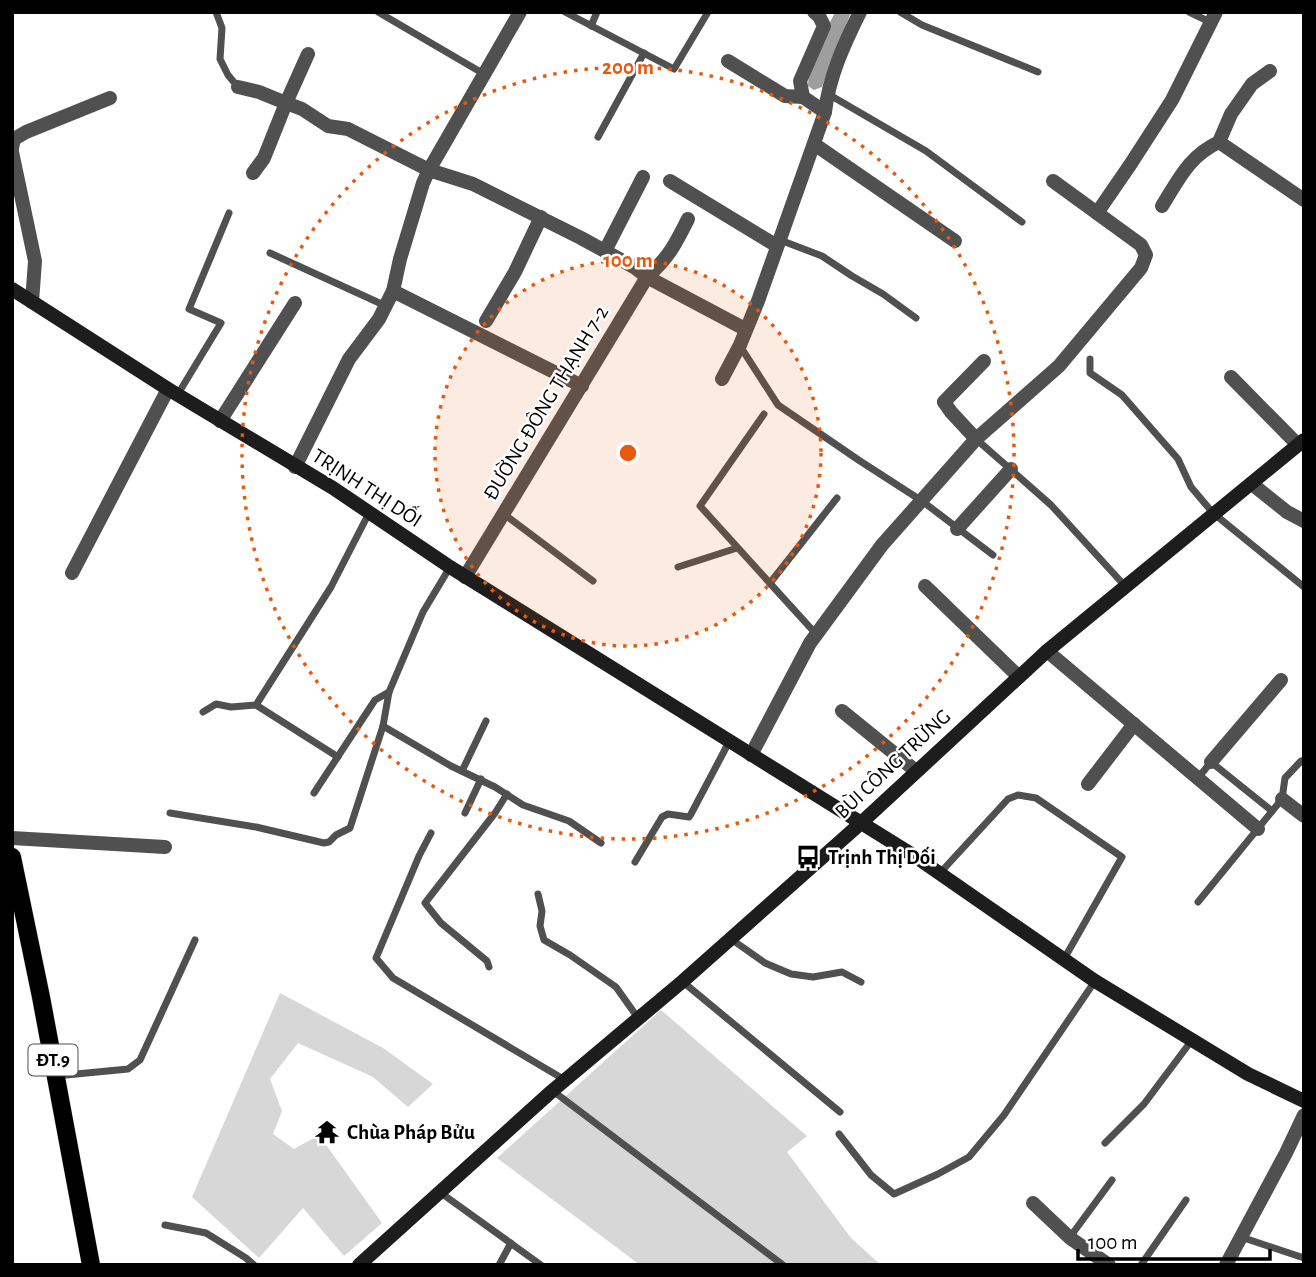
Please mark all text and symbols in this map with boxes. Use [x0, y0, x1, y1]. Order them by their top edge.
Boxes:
text: 200 m [602, 57, 654, 78]
text: 100 m [603, 250, 653, 271]
street label: ĐƯỜNG ĐÔNG THẠNH 7-2 [478, 301, 612, 504]
centre of rings [616, 441, 640, 465]
street label: TRỊNH THỊ DỐI [308, 442, 428, 531]
street label: BÙI CÔNG TRỪNG [830, 704, 955, 823]
bus stop icon: Trịnh Thị Dối [794, 843, 822, 871]
place label: Trịnh Thị Dối [828, 846, 936, 868]
road number: ĐT.9 [28, 1044, 78, 1076]
temple icon: Chùa Pháp Bửu [313, 1118, 341, 1146]
place label: Chùa Pháp Bửu [347, 1122, 475, 1143]
scale bar [1078, 1218, 1270, 1262]
text: 100 m [1088, 1232, 1138, 1253]

